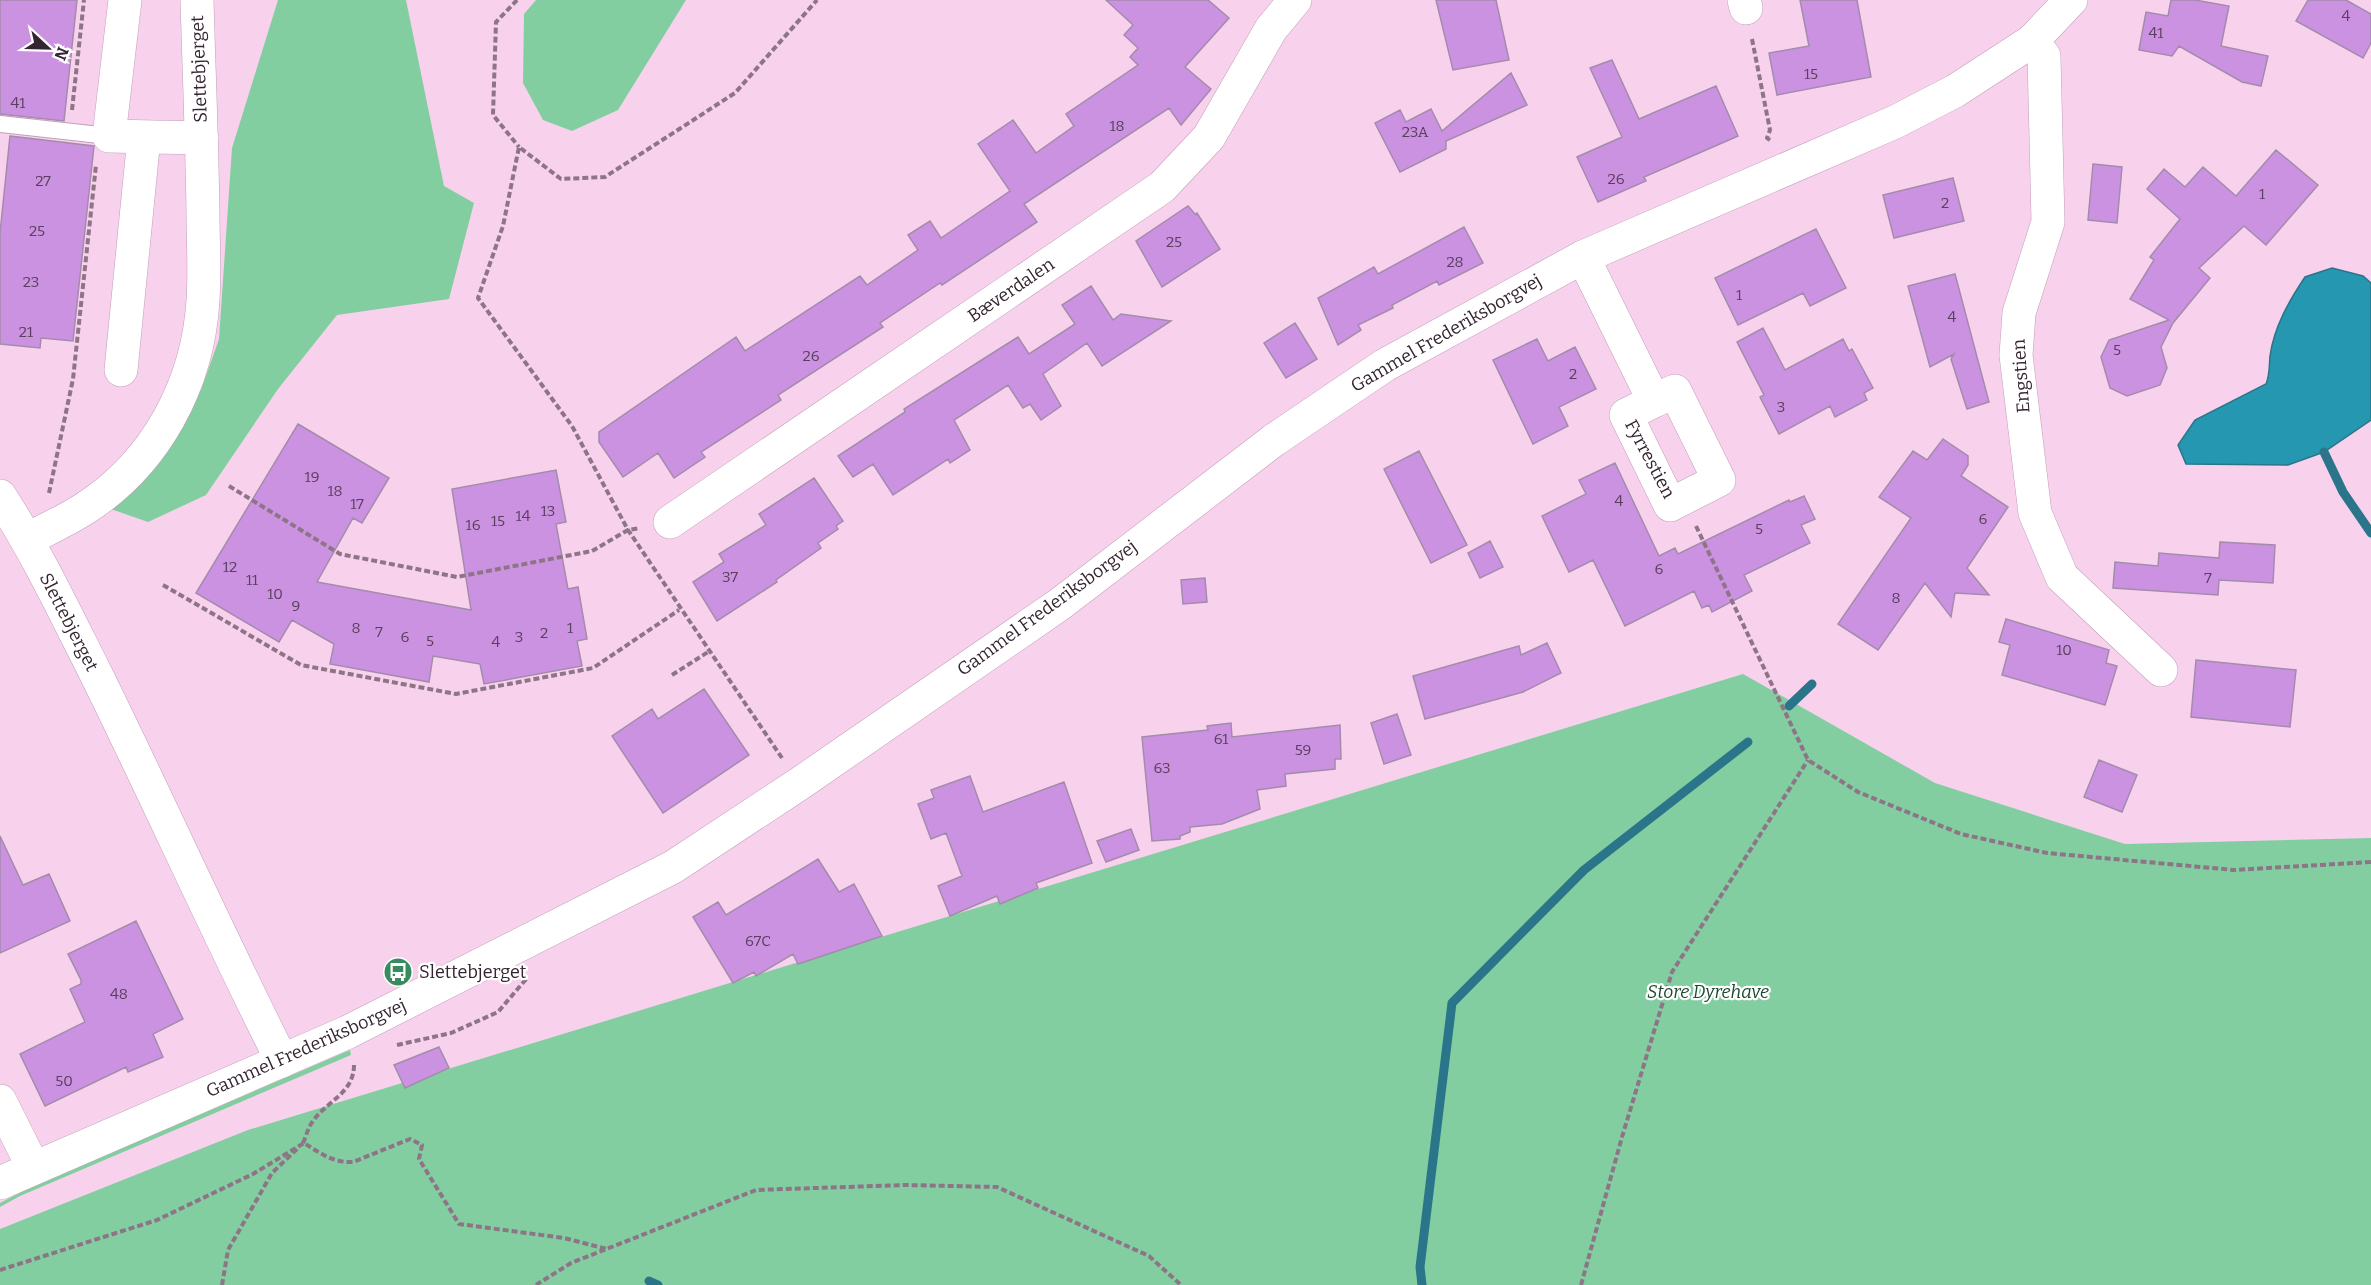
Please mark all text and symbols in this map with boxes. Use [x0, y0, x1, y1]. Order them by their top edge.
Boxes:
house number: 4 [2342, 7, 2351, 25]
street label: Slettebjerget [186, 15, 212, 123]
north arrow [18, 18, 78, 78]
house number: 41 [2149, 24, 2163, 42]
text: N [50, 44, 73, 63]
house number: 15 [1804, 65, 1818, 83]
house number: 41 [11, 94, 25, 112]
house number: 18 [1109, 117, 1125, 135]
house number: 23A [1402, 123, 1429, 141]
house number: 26 [1608, 170, 1625, 188]
house number: 27 [35, 172, 51, 190]
house number: 1 [2259, 185, 2265, 203]
house number: 2 [1941, 194, 1949, 212]
house number: 25 [29, 222, 45, 240]
house number: 25 [1166, 233, 1182, 251]
street label: Bæverdalen [964, 253, 1059, 327]
house number: 28 [1446, 253, 1464, 271]
street label: Gammel Frederiksborgvej [1347, 269, 1545, 397]
house number: 23 [23, 273, 39, 291]
house number: 1 [1736, 286, 1742, 304]
house number: 4 [1948, 308, 1957, 326]
house number: 21 [19, 323, 33, 341]
street label: Engstien [2007, 338, 2035, 414]
house number: 5 [2113, 341, 2121, 359]
house number: 26 [803, 347, 820, 365]
house number: 2 [1569, 365, 1577, 383]
house number: 3 [1777, 398, 1785, 416]
street label: Fyrrestien [1620, 416, 1680, 503]
house number: 19 [305, 468, 319, 486]
house number: 18 [327, 482, 343, 500]
house number: 4 [1615, 492, 1624, 510]
house number: 17 [350, 495, 364, 513]
house number: 13 [541, 502, 555, 520]
house number: 14 [516, 507, 531, 525]
house number: 6 [1979, 510, 1988, 528]
house number: 15 [491, 512, 505, 530]
house number: 16 [466, 516, 481, 534]
house number: 5 [1755, 520, 1763, 538]
street label: Gammel Frederiksborgvej [953, 535, 1141, 681]
house number: 12 [223, 558, 237, 576]
house number: 6 [1655, 560, 1664, 578]
house number: 37 [722, 568, 739, 586]
street label: Slettebjerget [35, 569, 103, 675]
house number: 7 [2204, 569, 2212, 587]
house number: 11 [246, 571, 258, 589]
house number: 10 [267, 585, 283, 603]
house number: 8 [1891, 589, 1901, 607]
house number: 9 [292, 597, 300, 615]
house number: 8 [351, 619, 361, 637]
house number: 1 [567, 619, 573, 637]
house number: 7 [375, 623, 383, 641]
house number: 2 [540, 624, 548, 642]
house number: 6 [401, 628, 410, 646]
house number: 3 [515, 628, 523, 646]
house number: 5 [426, 632, 434, 650]
house number: 4 [492, 633, 501, 651]
house number: 10 [2056, 641, 2072, 659]
house number: 61 [1214, 730, 1228, 748]
house number: 59 [1295, 741, 1311, 759]
house number: 63 [1153, 759, 1171, 777]
house number: 67C [745, 932, 771, 950]
bus stop icon: Slettebjerget [382, 956, 414, 988]
place label: Slettebjerget [419, 961, 527, 983]
park label: Store Dyrehave [1647, 981, 1769, 1003]
house number: 48 [110, 985, 128, 1003]
street label: Gammel Frederiksborgvej [203, 994, 409, 1102]
house number: 50 [55, 1072, 73, 1090]

